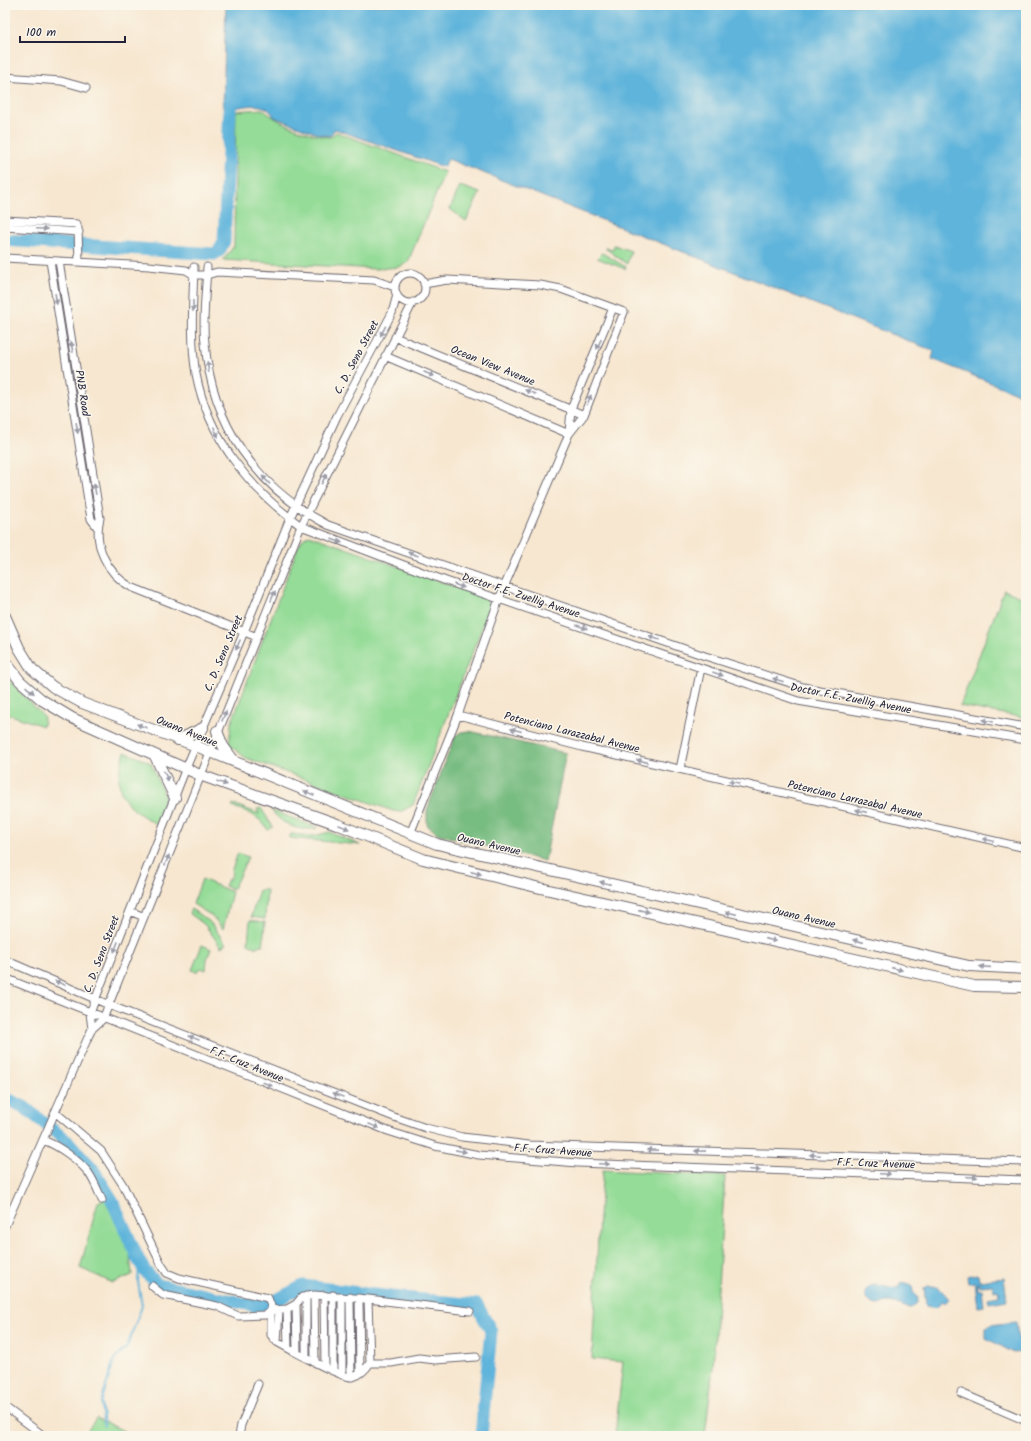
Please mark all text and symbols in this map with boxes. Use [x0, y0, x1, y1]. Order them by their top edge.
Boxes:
scale bar [20, 18, 125, 44]
text: 100 m [26, 23, 57, 42]
one-way arrow [36, 226, 48, 233]
one-way arrow [54, 293, 60, 305]
one-way arrow [190, 300, 196, 313]
street label: C. D. Seno Street [330, 317, 384, 398]
one-way arrow [379, 325, 386, 337]
one-way arrow [596, 339, 602, 350]
one-way arrow [69, 341, 75, 353]
street label: Ocean View Avenue [448, 341, 538, 391]
one-way arrow [205, 360, 211, 373]
street label: PNB Road [69, 369, 95, 418]
one-way arrow [424, 371, 435, 377]
one-way arrow [524, 389, 536, 395]
one-way arrow [587, 394, 593, 406]
one-way arrow [74, 421, 80, 434]
one-way arrow [213, 426, 219, 438]
one-way arrow [321, 473, 328, 484]
one-way arrow [261, 475, 271, 485]
one-way arrow [92, 483, 98, 495]
one-way arrow [331, 538, 343, 544]
one-way arrow [406, 551, 418, 557]
street label: Doctor F.E. Zuellig Avenue [459, 568, 582, 624]
one-way arrow [453, 583, 465, 589]
one-way arrow [270, 591, 276, 602]
street label: C. D. Seno Street [200, 612, 248, 694]
one-way arrow [577, 624, 589, 630]
one-way arrow [648, 635, 660, 641]
one-way arrow [235, 639, 242, 651]
one-way arrow [713, 671, 725, 677]
one-way arrow [771, 676, 783, 682]
street label: Doctor F.E. Zuellig Avenue [789, 678, 913, 720]
one-way arrow [26, 685, 35, 694]
street label: Potenciano Larazzabal Avenue [502, 707, 642, 759]
one-way arrow [221, 710, 227, 722]
street label: Ouano Avenue [153, 711, 220, 752]
one-way arrow [981, 717, 994, 723]
one-way arrow [135, 723, 147, 729]
one-way arrow [510, 726, 522, 732]
one-way arrow [636, 757, 648, 763]
one-way arrow [163, 771, 169, 783]
street label: Potenciano Larrazabal Avenue [786, 776, 924, 824]
one-way arrow [728, 778, 741, 784]
one-way arrow [216, 781, 228, 787]
one-way arrow [303, 790, 314, 796]
one-way arrow [855, 808, 867, 814]
one-way arrow [339, 825, 351, 831]
street label: Ouano Avenue [455, 829, 522, 861]
one-way arrow [982, 836, 994, 842]
one-way arrow [164, 853, 170, 865]
one-way arrow [470, 870, 482, 876]
one-way arrow [599, 880, 611, 886]
street label: Ouano Avenue [770, 902, 837, 934]
one-way arrow [638, 909, 650, 915]
one-way arrow [725, 909, 738, 915]
street label: C. D. Seno Street [79, 912, 125, 996]
one-way arrow [764, 937, 777, 943]
one-way arrow [852, 937, 864, 943]
one-way arrow [112, 942, 118, 954]
one-way arrow [978, 964, 991, 970]
one-way arrow [891, 966, 904, 972]
one-way arrow [53, 980, 65, 986]
one-way arrow [187, 1035, 199, 1041]
street label: F.F. Cruz Avenue [207, 1042, 286, 1088]
one-way arrow [262, 1081, 274, 1087]
one-way arrow [333, 1092, 344, 1098]
one-way arrow [369, 1123, 381, 1129]
street label: F.F. Cruz Avenue [513, 1139, 593, 1163]
one-way arrow [645, 1147, 658, 1153]
one-way arrow [693, 1148, 706, 1154]
one-way arrow [455, 1149, 467, 1155]
one-way arrow [808, 1152, 821, 1158]
street label: F.F. Cruz Avenue [837, 1154, 915, 1174]
one-way arrow [598, 1161, 610, 1168]
one-way arrow [749, 1166, 761, 1173]
one-way arrow [879, 1171, 892, 1177]
one-way arrow [966, 1174, 979, 1180]

